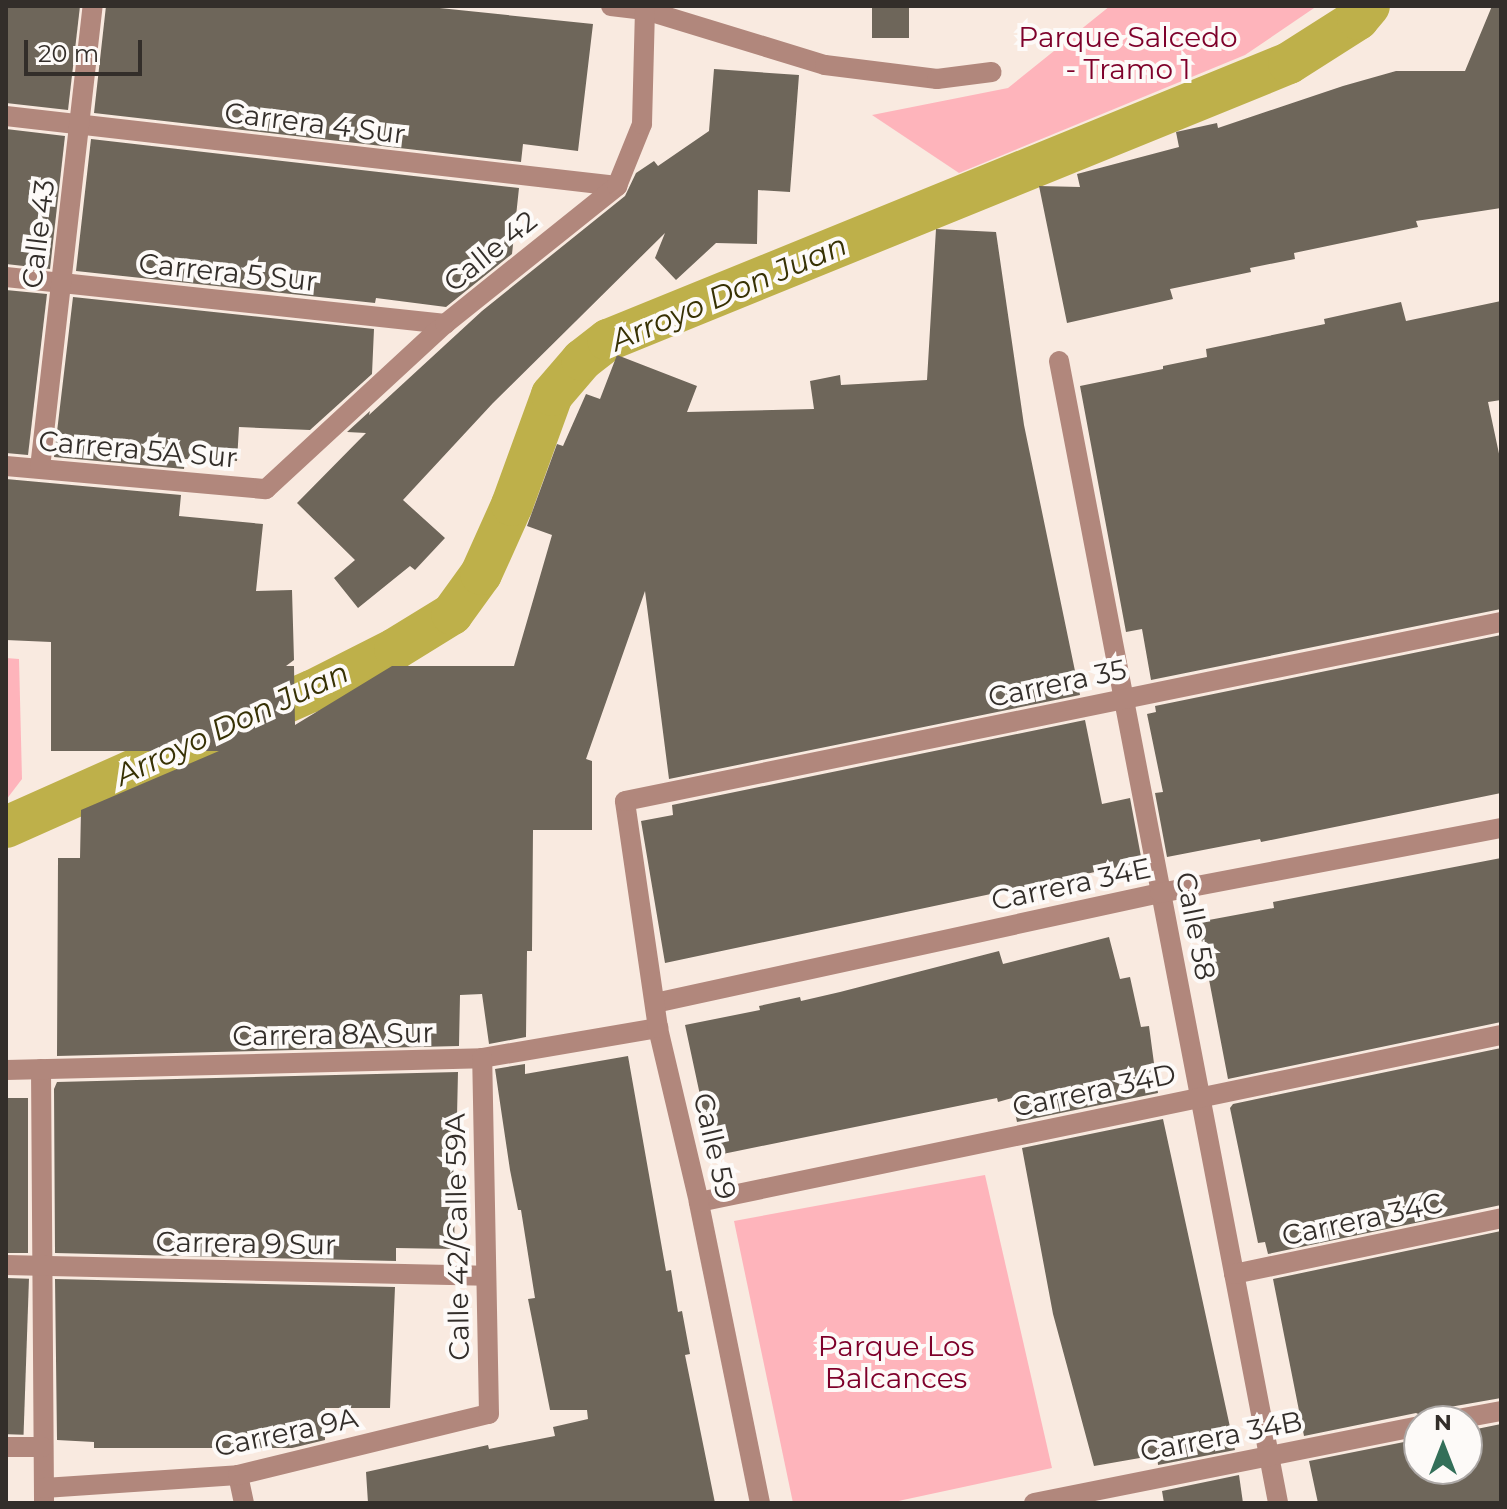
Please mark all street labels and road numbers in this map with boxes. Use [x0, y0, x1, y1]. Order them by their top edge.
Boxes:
street label: Carrera 4 Sur [223, 95, 407, 151]
street label: Calle 43 [15, 178, 61, 290]
street label: Calle 42 [437, 203, 543, 299]
street label: Carrera 5 Sur [137, 246, 319, 298]
street label: Carrera 5A Sur [37, 424, 239, 474]
street label: Carrera 35 [985, 652, 1129, 714]
street label: Carrera 34E [988, 851, 1154, 917]
street label: Calle 58 [1169, 869, 1223, 983]
street label: Carrera 8A Sur [232, 1015, 434, 1053]
street label: Carrera 34D [1009, 1056, 1179, 1124]
street label: Calle 59 [686, 1089, 744, 1203]
street label: Calle 42/Calle 59A [438, 1113, 476, 1361]
street label: Carrera 34C [1279, 1186, 1445, 1252]
street label: Carrera 9 Sur [155, 1225, 337, 1261]
street label: Carrera 9A [211, 1400, 361, 1464]
street label: Carrera 34B [1137, 1404, 1305, 1468]

